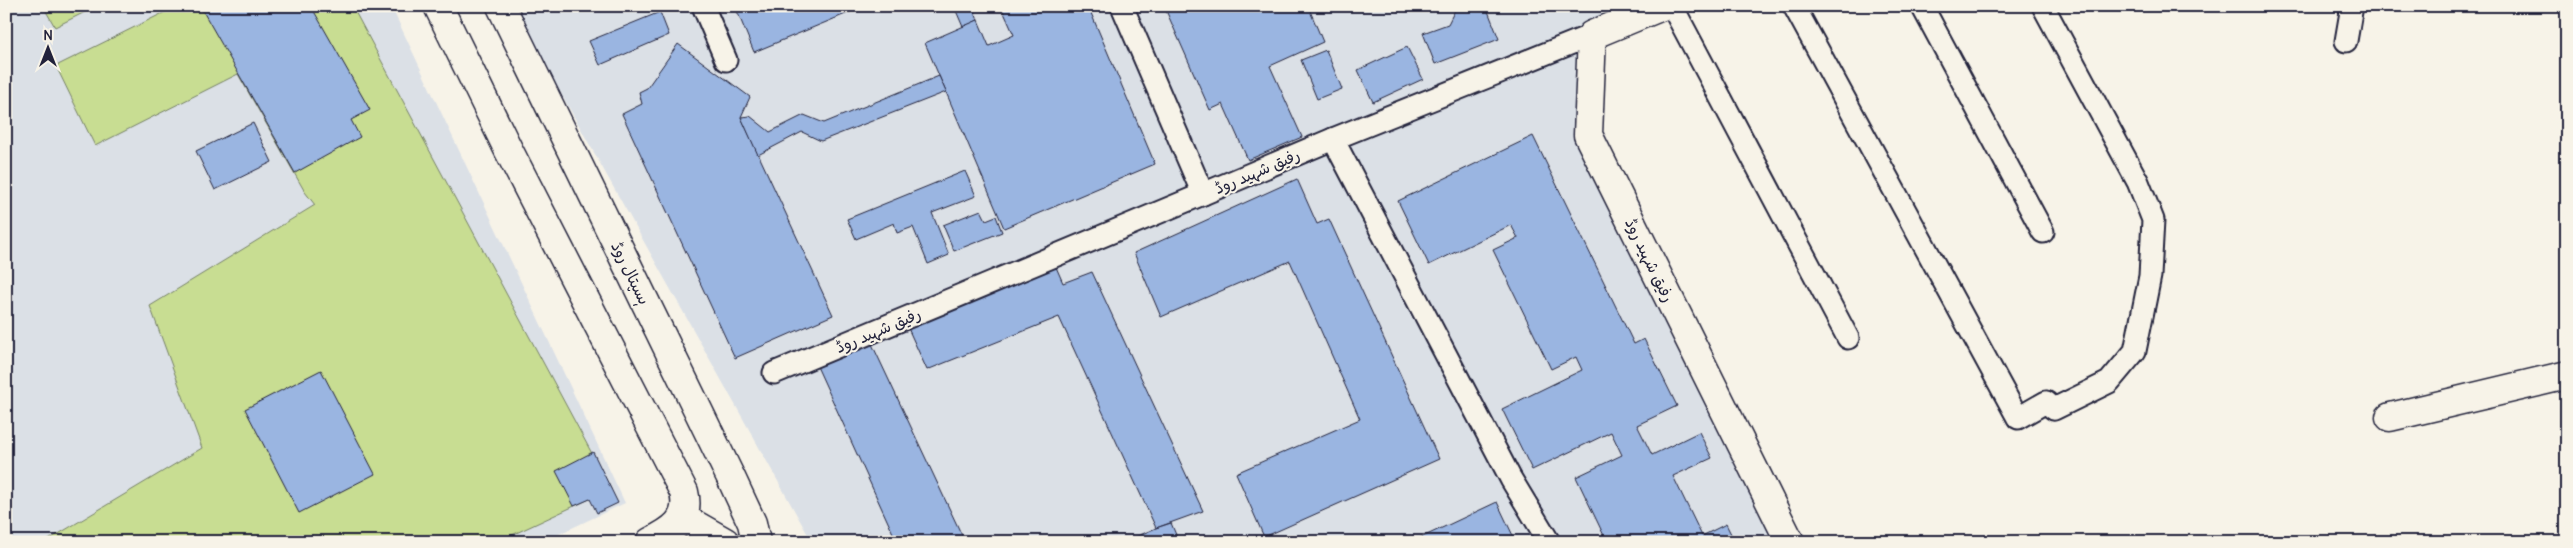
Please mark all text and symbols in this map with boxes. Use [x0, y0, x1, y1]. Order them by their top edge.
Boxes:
north arrow [22, 22, 72, 72]
text: N [43, 26, 53, 44]
street label: رفیق شہید روڈ [1211, 144, 1303, 199]
street label: رفیق شہید روڈ [1620, 215, 1679, 306]
street label: ہسپتال روڈ [605, 238, 655, 309]
street label: رفیق شہید روڈ [832, 303, 924, 358]

